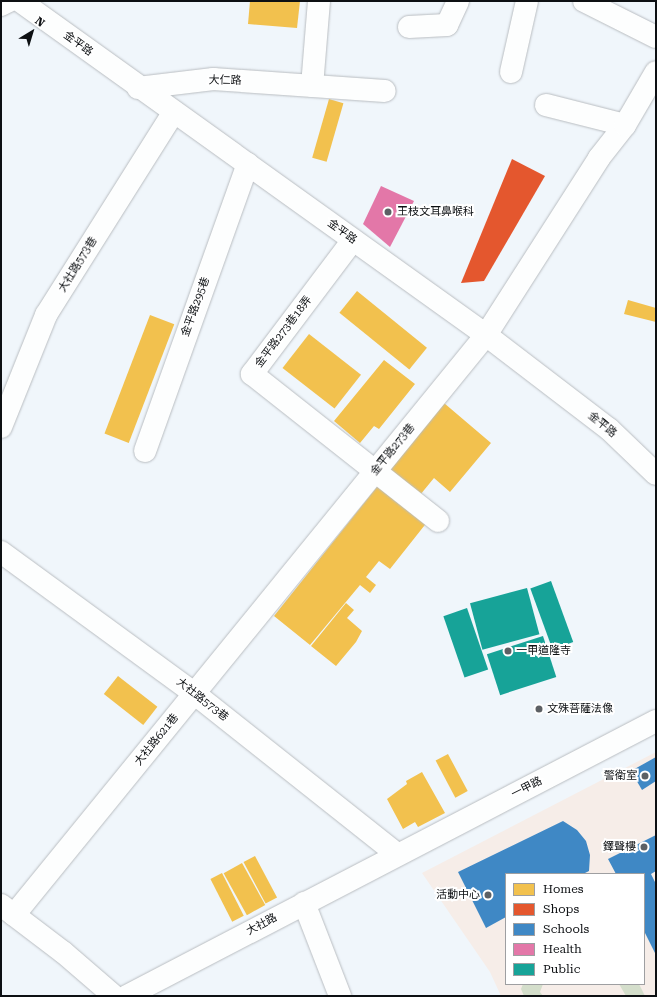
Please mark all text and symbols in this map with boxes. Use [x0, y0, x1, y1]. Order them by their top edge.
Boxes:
north arrow [12, 12, 52, 52]
text: N [32, 14, 47, 30]
street label: 金平路 [61, 29, 95, 59]
street label: 大仁路 [208, 74, 242, 88]
place label: 王枝文耳鼻喉科 [397, 205, 474, 219]
marker: 王枝文耳鼻喉科 [382, 206, 394, 218]
street label: 金平路 [325, 217, 359, 247]
street label: 大社路573巷 [56, 235, 100, 295]
street label: 金平路295巷 [179, 275, 213, 339]
street label: 金平路273巷18弄 [253, 294, 315, 370]
street label: 金平路 [585, 409, 619, 441]
street label: 金平路273巷 [368, 422, 418, 478]
place label: 一甲道隆寺 [516, 644, 571, 658]
marker: 一甲道隆寺 [503, 646, 513, 656]
street label: 大社路573巷 [173, 676, 231, 724]
place label: 文殊菩薩法像 [547, 702, 613, 716]
marker: 文殊菩薩法像 [534, 704, 544, 714]
street label: 大社路621巷 [132, 712, 182, 768]
place label: 警衛室 [604, 769, 637, 783]
marker: 警衛室 [640, 771, 650, 781]
street label: 一甲路 [509, 775, 545, 801]
place label: 鐸聲樓 [603, 840, 636, 854]
marker: 鐸聲樓 [639, 842, 649, 852]
legend [505, 873, 645, 985]
text: Homes [543, 882, 583, 896]
place label: 活動中心 [436, 888, 480, 902]
marker: 活動中心 [483, 890, 493, 900]
text: Shops [543, 902, 579, 916]
street label: 大社路 [244, 911, 280, 939]
text: Schools [543, 922, 589, 936]
text: Health [543, 942, 582, 956]
text: Public [543, 962, 580, 976]

